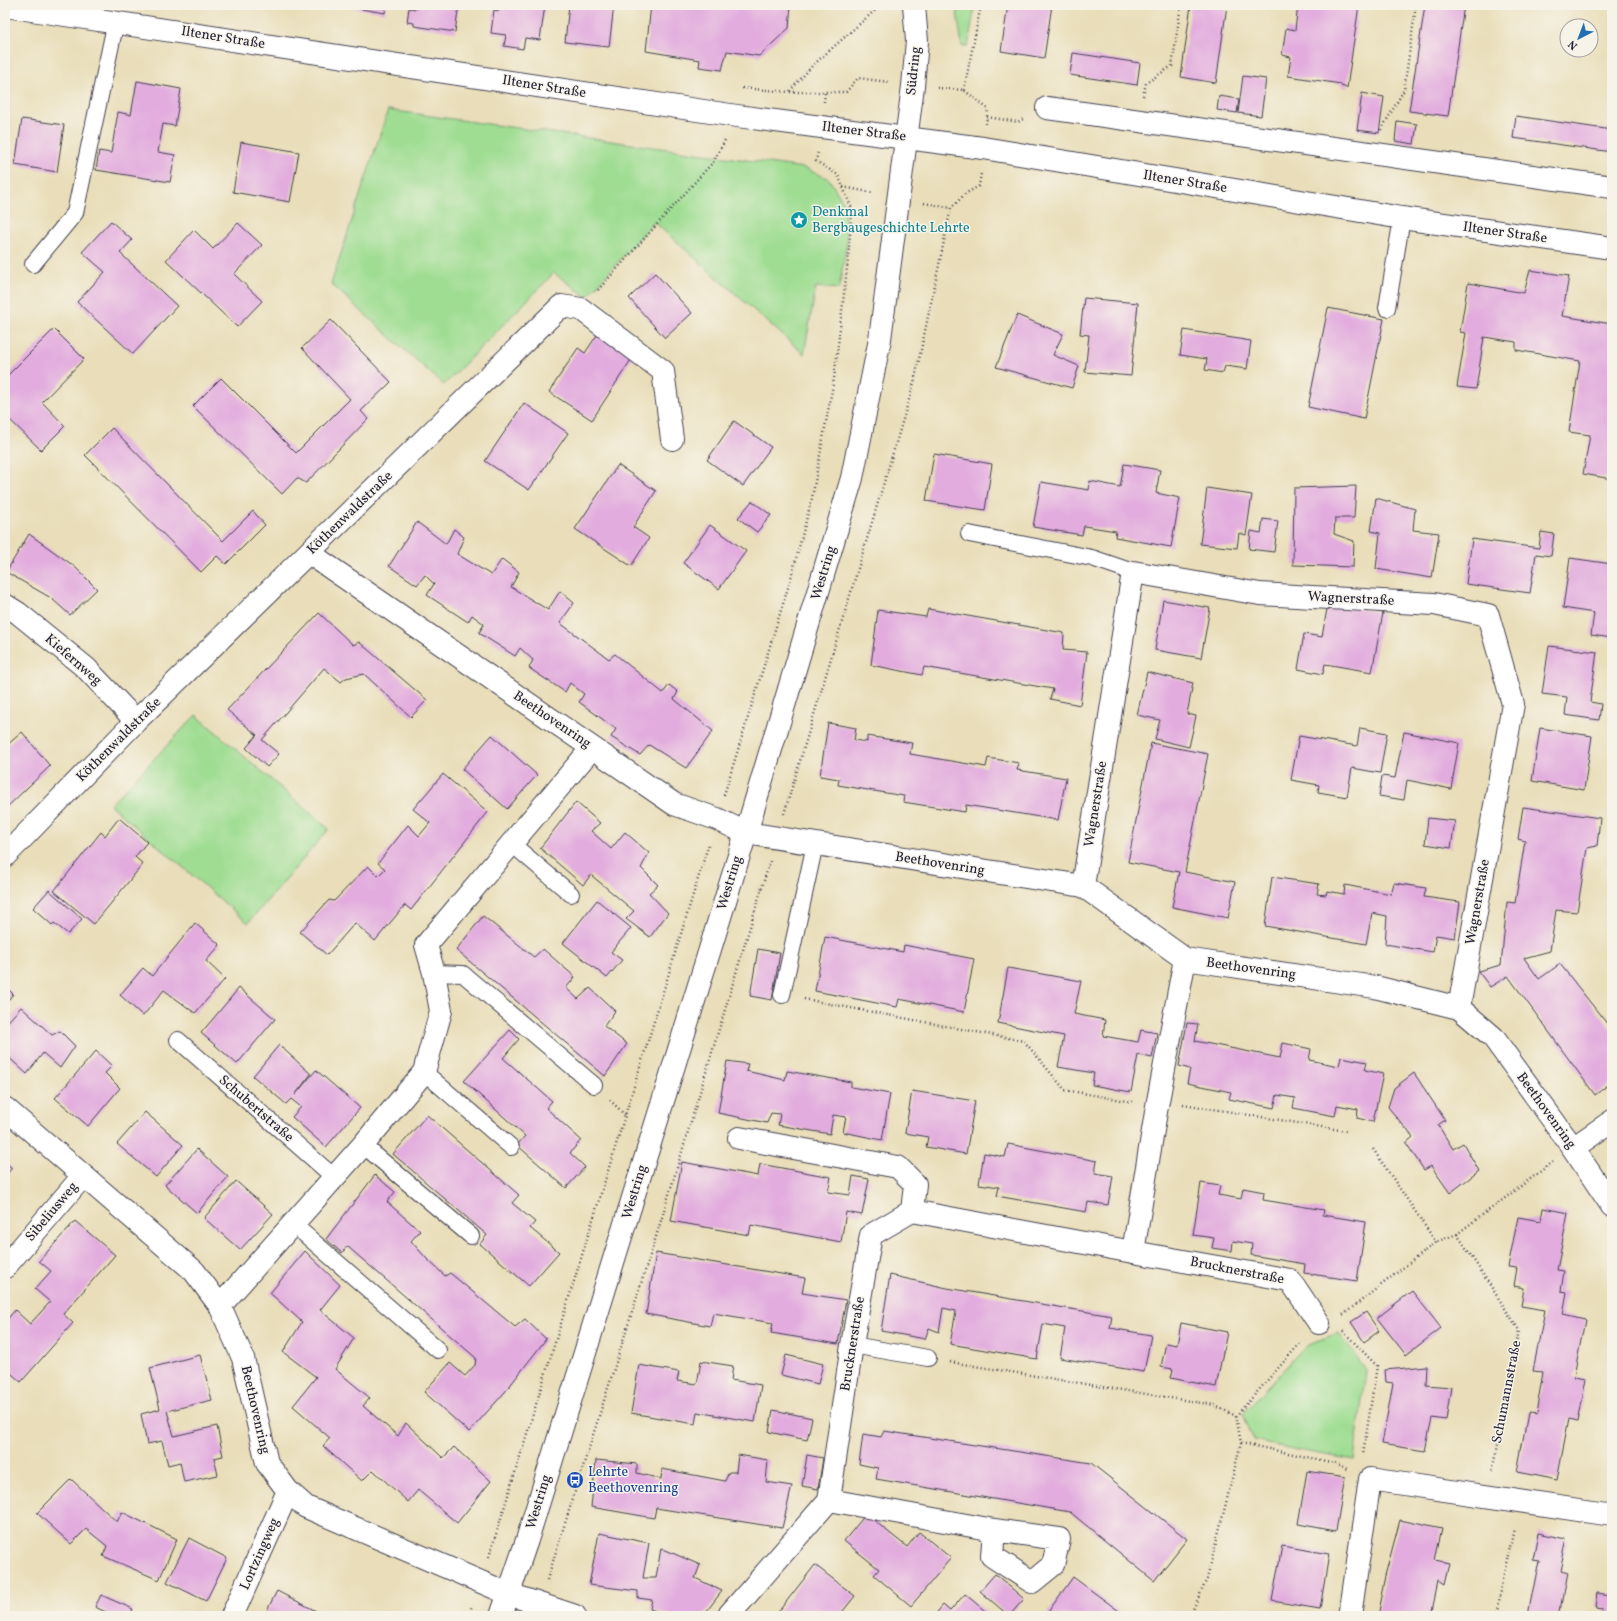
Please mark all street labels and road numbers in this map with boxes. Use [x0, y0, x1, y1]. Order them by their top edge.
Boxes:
street label: Iltener Straße [180, 22, 267, 54]
street label: Südring [902, 46, 926, 96]
street label: Iltener Straße [501, 71, 588, 103]
street label: Iltener Straße [821, 117, 908, 147]
street label: Iltener Straße [1142, 166, 1229, 198]
street label: Iltener Straße [1462, 218, 1549, 248]
street label: Köthenwaldstraße [303, 467, 397, 559]
street label: Westring [807, 543, 841, 603]
street label: Wagnerstraße [1307, 587, 1395, 611]
street label: Kiefernweg [40, 630, 106, 690]
street label: Beethovenring [509, 687, 595, 753]
street label: Köthenwaldstraße [72, 693, 166, 787]
street label: Wagnerstraße [1080, 759, 1112, 848]
street label: Beethovenring [894, 848, 986, 880]
street label: Westring [713, 853, 747, 913]
street label: Wagnerstraße [1461, 857, 1495, 946]
street label: Beethovenring [1205, 953, 1297, 985]
street label: Beethovenring [1512, 1069, 1580, 1153]
street label: Schubertstraße [214, 1071, 298, 1147]
street label: Westring [618, 1162, 652, 1222]
street label: Sibeliusweg [21, 1178, 83, 1246]
street label: Brucknerstraße [1188, 1253, 1286, 1290]
street label: Brucknerstraße [836, 1295, 870, 1393]
street label: Schumannstraße [1488, 1338, 1526, 1445]
street label: Beethovenring [236, 1364, 274, 1456]
street label: Westring [522, 1472, 556, 1532]
street label: Lortzingweg [236, 1515, 284, 1593]

